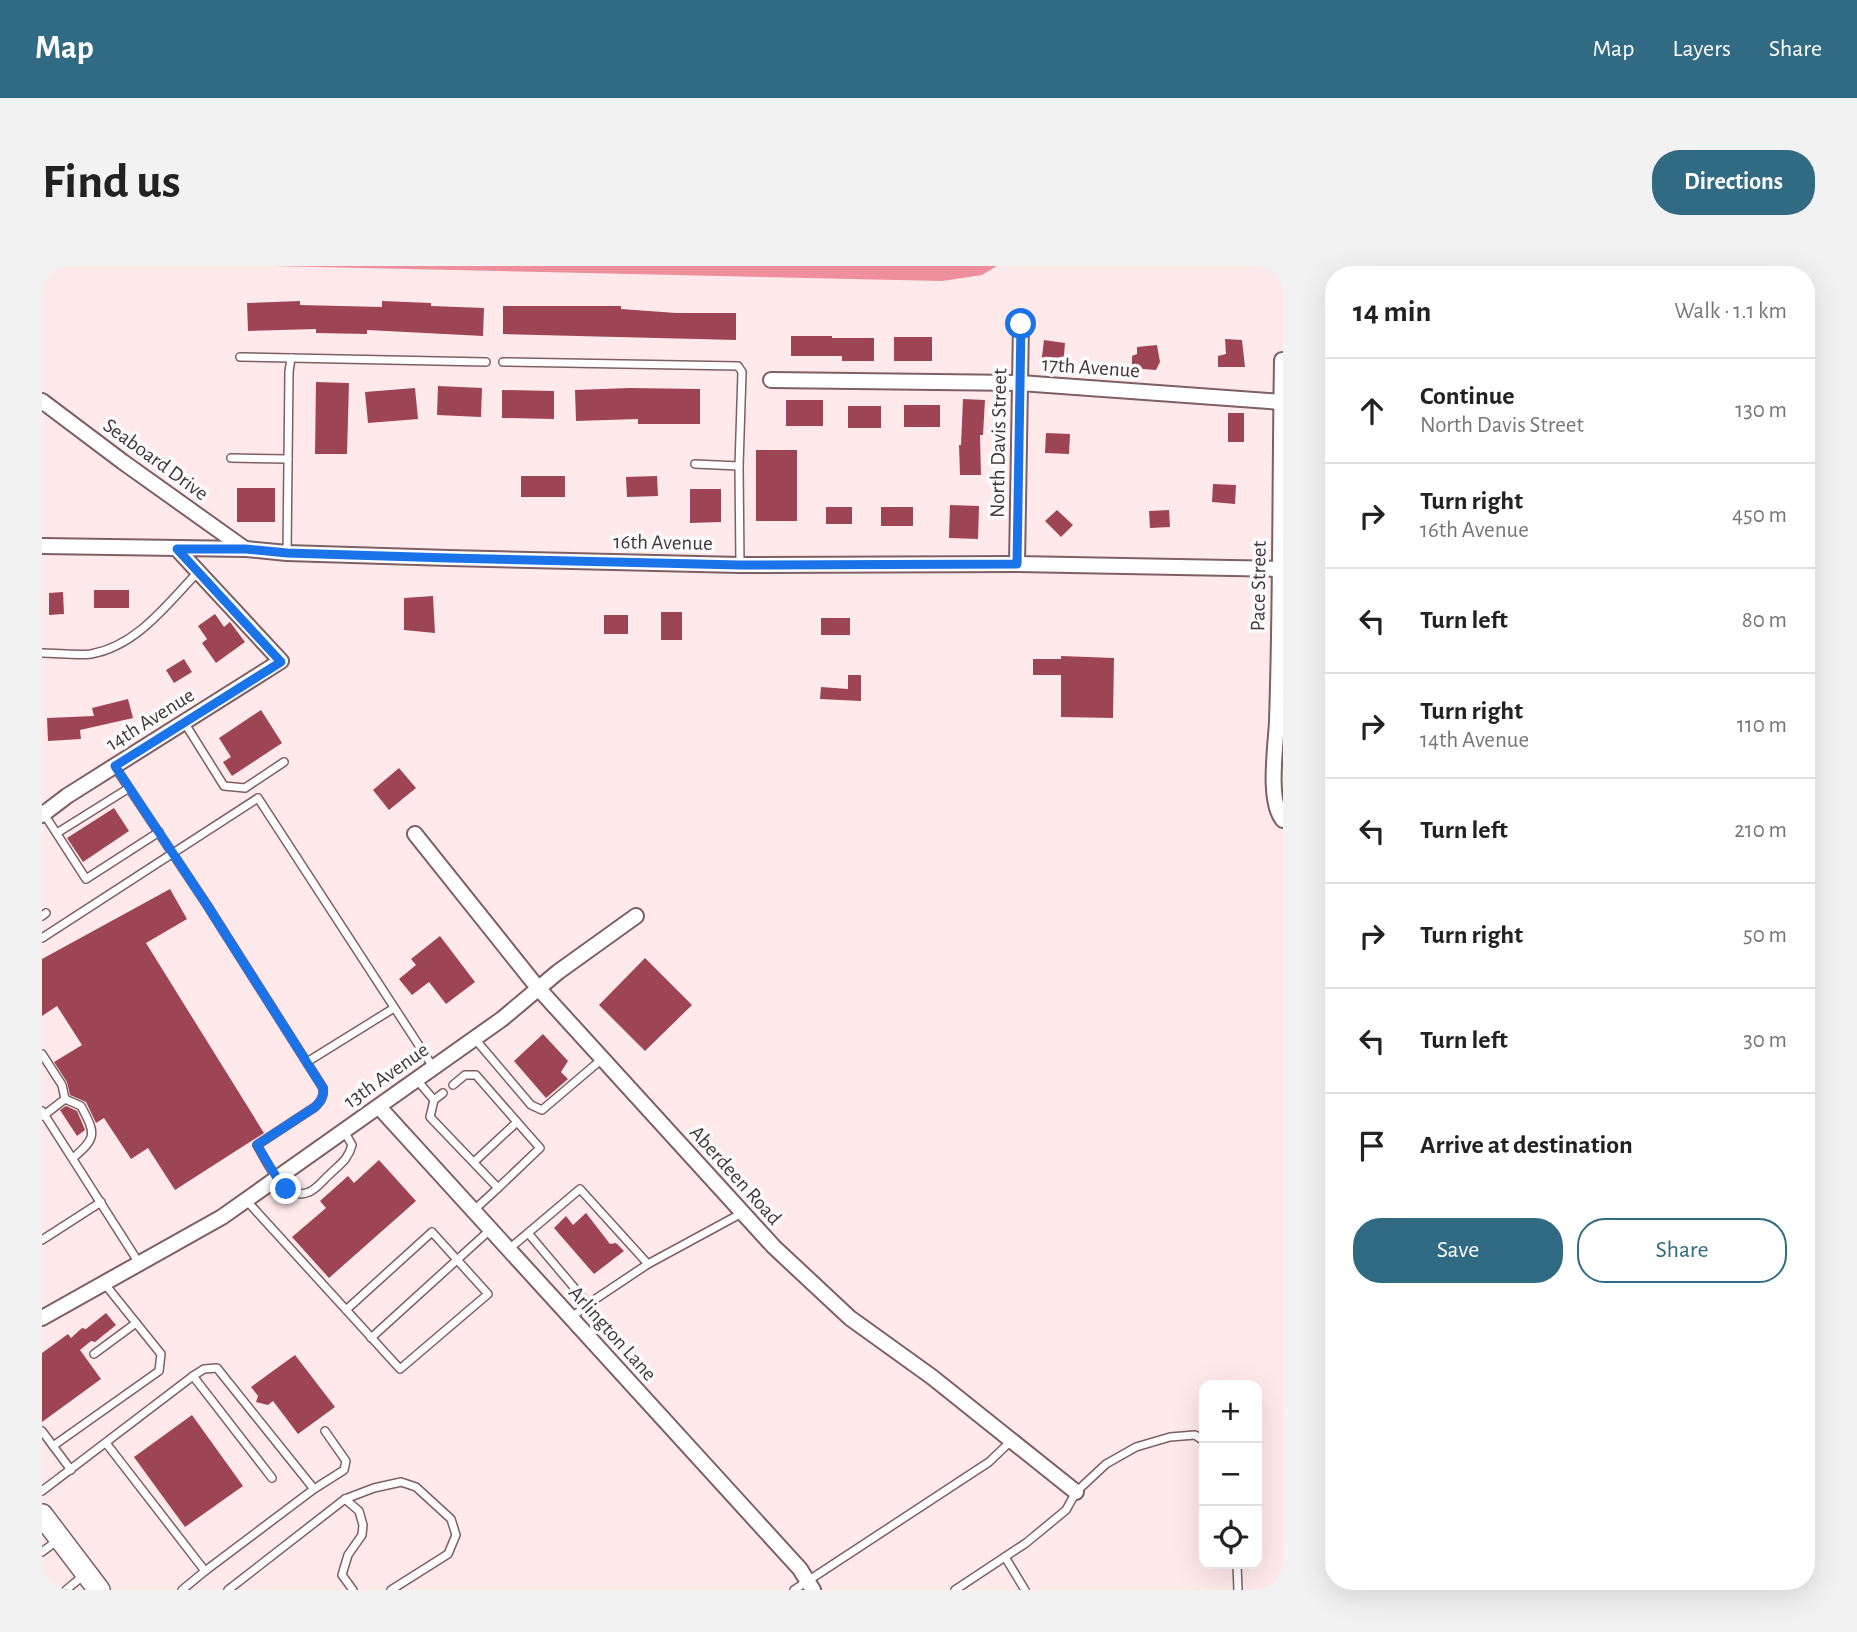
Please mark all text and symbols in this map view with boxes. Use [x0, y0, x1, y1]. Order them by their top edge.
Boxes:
text: Map [35, 32, 94, 65]
text: Map [1592, 37, 1634, 61]
text: Layers [1672, 37, 1731, 61]
text: Share [1769, 37, 1822, 61]
button: Directions [1652, 150, 1815, 215]
text: Find us [42, 158, 181, 207]
text: 14 min [1353, 297, 1431, 327]
text: Walk · 1.1 km [1674, 300, 1787, 323]
route start [1005, 308, 1036, 339]
street label: 17th Avenue [1041, 354, 1141, 381]
street label: North Davis Street [987, 368, 1010, 518]
text: Continue [1420, 383, 1515, 409]
icon: ahead [1353, 392, 1391, 430]
text: 130 m [1735, 399, 1787, 422]
street label: Seaboard Drive [99, 414, 212, 504]
text: North Davis Street [1420, 414, 1584, 437]
text: Turn right [1420, 488, 1523, 514]
icon: right [1353, 497, 1391, 535]
text: 450 m [1732, 504, 1787, 527]
text: 16th Avenue [1420, 519, 1529, 542]
street label: 16th Avenue [613, 531, 713, 554]
street label: Pace Street [1247, 540, 1270, 632]
icon: left [1353, 602, 1391, 640]
text: Turn left [1420, 607, 1508, 633]
text: 80 m [1742, 609, 1787, 632]
street label: 14th Avenue [102, 684, 198, 755]
text: Turn right [1420, 698, 1523, 724]
icon: right [1353, 707, 1391, 745]
text: 110 m [1737, 714, 1787, 737]
text: 14th Avenue [1420, 729, 1529, 752]
icon: left [1353, 812, 1391, 850]
text: Turn left [1420, 817, 1508, 843]
text: 210 m [1734, 819, 1787, 842]
icon: right [1353, 917, 1391, 955]
text: Turn right [1420, 922, 1523, 948]
text: 50 m [1743, 924, 1787, 947]
icon: left [1353, 1022, 1391, 1060]
text: Turn left [1420, 1027, 1508, 1053]
text: 30 m [1743, 1029, 1787, 1052]
street label: 13th Avenue [340, 1039, 433, 1112]
street label: Aberdeen Road [686, 1122, 786, 1229]
icon: arrive [1353, 1127, 1391, 1165]
text: Arrive at destination [1420, 1132, 1633, 1158]
route end [270, 1173, 301, 1204]
button: Save [1353, 1218, 1563, 1283]
button: Share [1577, 1218, 1787, 1283]
street label: Arlington Lane [565, 1282, 660, 1385]
map controls [1199, 1380, 1262, 1569]
button: + [1199, 1380, 1262, 1443]
button: − [1199, 1443, 1262, 1506]
button: locate [1199, 1506, 1262, 1569]

